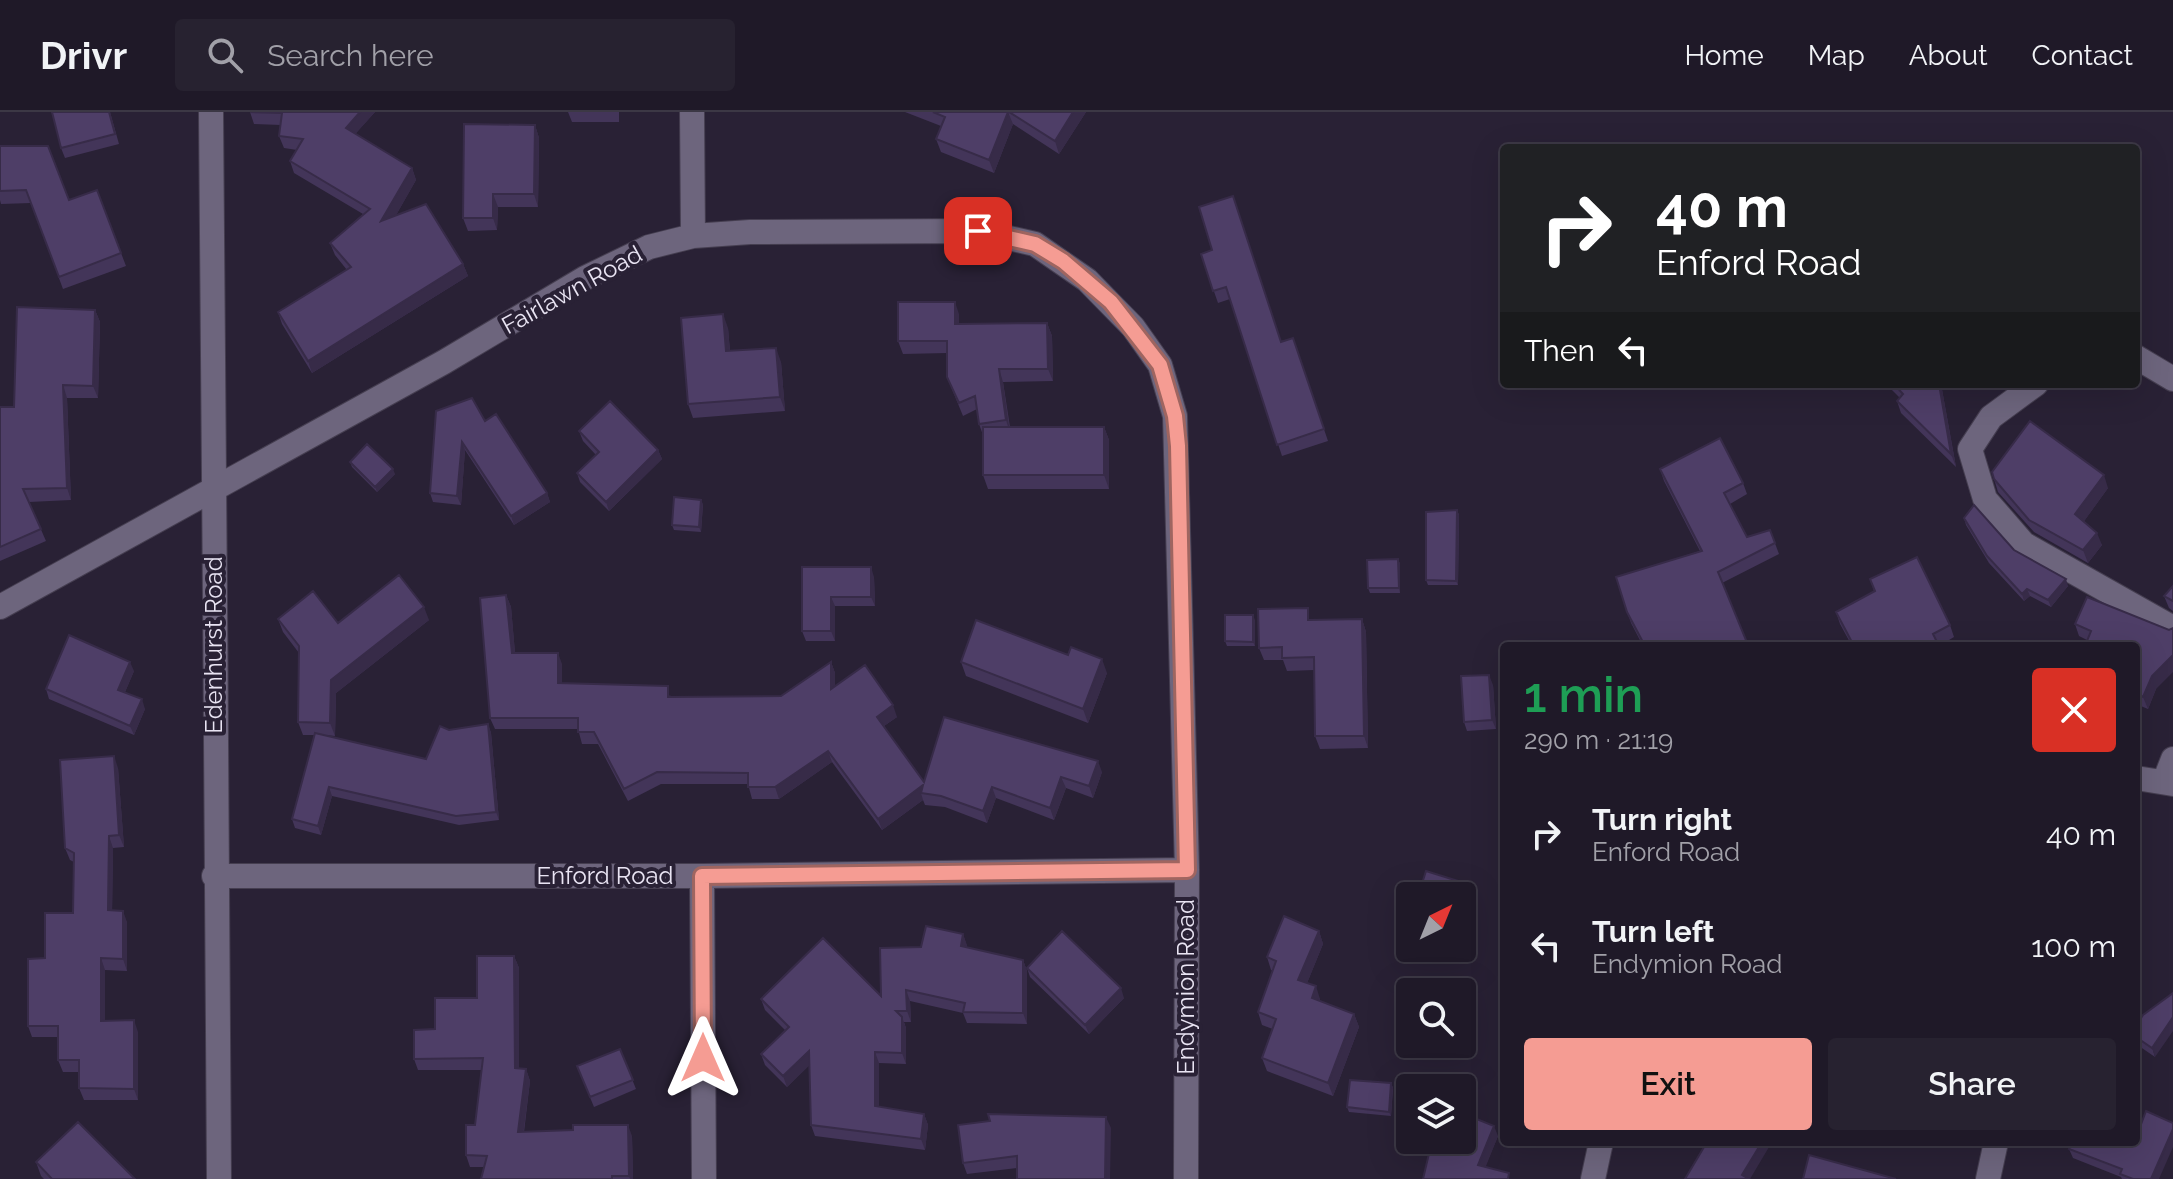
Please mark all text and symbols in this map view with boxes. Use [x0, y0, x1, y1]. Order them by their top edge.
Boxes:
search box [175, 19, 735, 91]
text: Drivr [40, 33, 127, 78]
icon: search [203, 33, 247, 77]
text: Search here [267, 38, 434, 73]
text: Home [1684, 39, 1764, 72]
text: Map [1808, 39, 1865, 72]
text: About [1909, 39, 1988, 72]
text: Contact [2032, 39, 2133, 72]
text: 40 m [1656, 174, 1788, 240]
icon: right [1524, 176, 1628, 280]
pin [944, 197, 1012, 265]
icon: arrive [956, 209, 1000, 253]
street label: Fairlawn Road [497, 239, 647, 340]
text: Enford Road [1656, 241, 1861, 283]
icon: left [1611, 328, 1655, 372]
text: Then [1524, 333, 1595, 368]
street label: Edenhurst Road [199, 556, 228, 734]
text: 1 min [1524, 667, 1643, 723]
button: close [2032, 668, 2116, 752]
text: 290 m · 21:19 [1524, 725, 1673, 755]
text: Turn right [1592, 802, 1732, 837]
icon: right [1524, 812, 1568, 856]
text: 40 m [2046, 817, 2116, 852]
text: Enford Road [1592, 837, 1740, 867]
street label: Enford Road [537, 861, 673, 890]
north arrow [1396, 882, 1476, 962]
map controls [1396, 882, 1476, 1154]
street label: Endymion Road [1171, 899, 1200, 1075]
text: Turn left [1592, 914, 1714, 949]
icon: left [1524, 924, 1568, 968]
text: 100 m [2031, 929, 2116, 964]
text: Endymion Road [1592, 949, 1782, 979]
button: search [1396, 978, 1476, 1058]
position arrow [661, 1016, 745, 1100]
button: Exit [1524, 1038, 1812, 1130]
button: Share [1828, 1038, 2116, 1130]
button: layers [1396, 1074, 1476, 1154]

